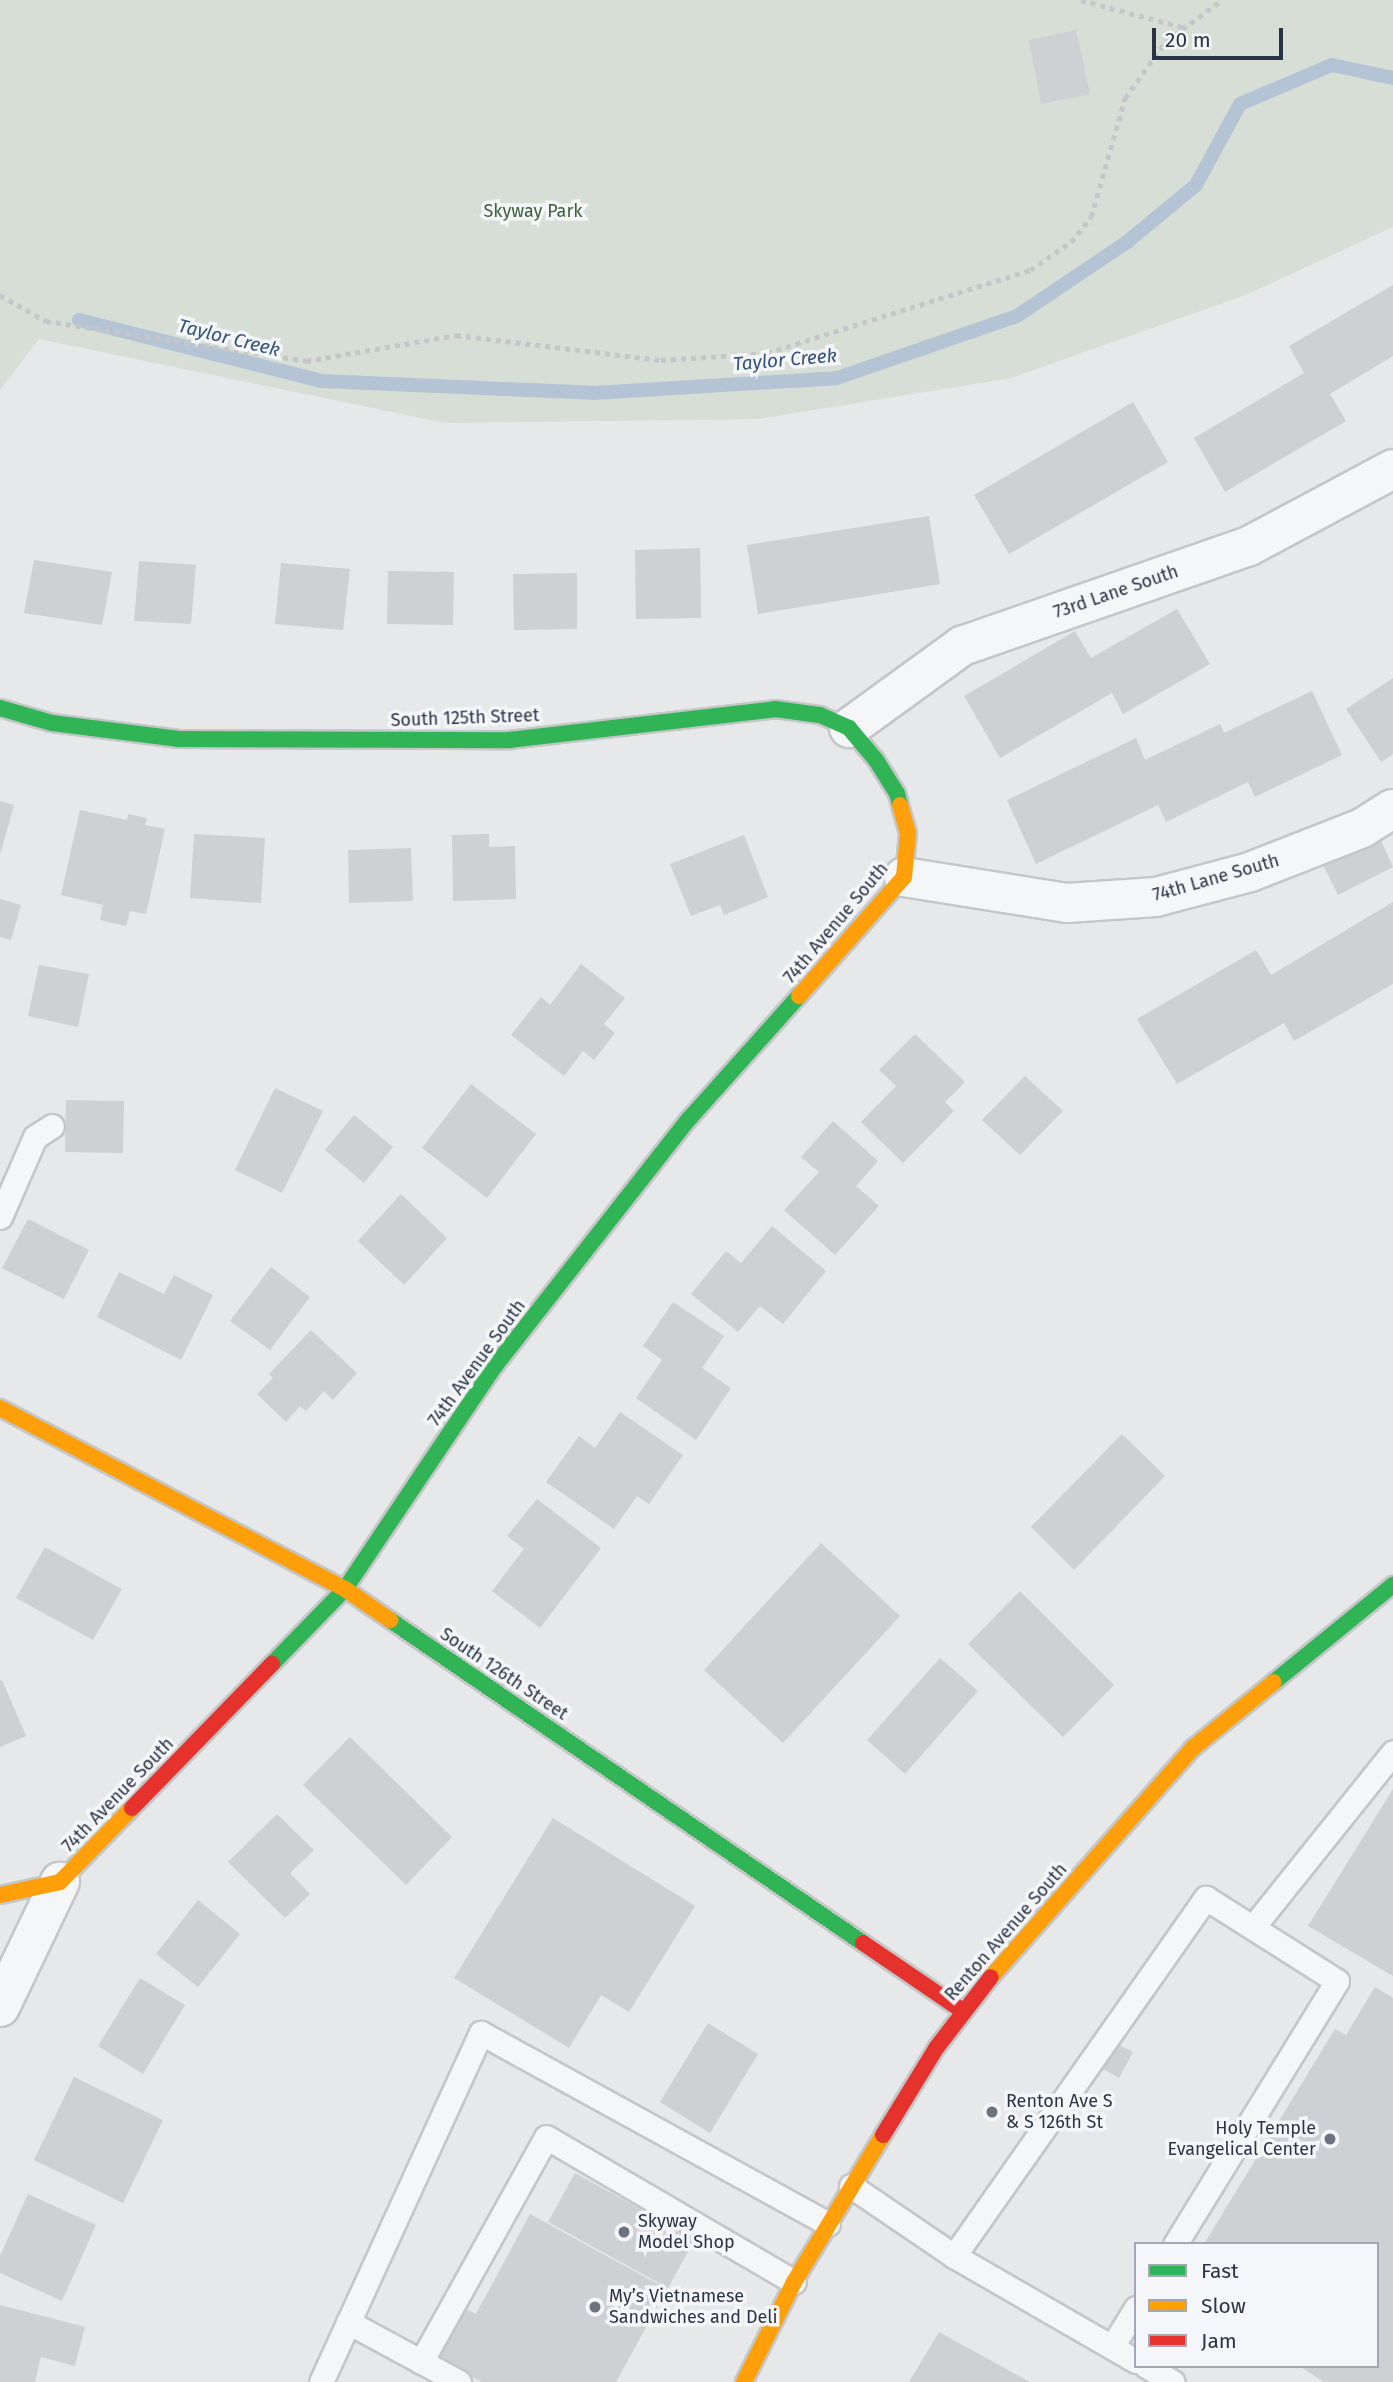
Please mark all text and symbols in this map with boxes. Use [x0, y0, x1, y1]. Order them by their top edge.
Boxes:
scale bar [1155, 14, 1286, 58]
text: 20 m [1165, 27, 1211, 53]
park label: Skyway Park [483, 200, 583, 222]
water label: Taylor Creek [176, 314, 282, 362]
water label: Taylor Creek [732, 344, 838, 376]
street label: 73rd Lane South [1051, 561, 1181, 623]
street label: South 125th Street [390, 705, 540, 731]
street label: 74th Lane South [1150, 850, 1282, 906]
street label: 74th Avenue South [779, 858, 893, 988]
street label: 74th Avenue South [424, 1296, 530, 1430]
street label: South 126th Street [436, 1623, 572, 1725]
street label: 74th Avenue South [58, 1733, 178, 1857]
street label: Renton Avenue South [940, 1859, 1072, 2005]
place label: Renton Ave S & S 126th St [1006, 2091, 1113, 2134]
marker: Renton Ave S & S 126th St [984, 2104, 1000, 2120]
place label: Holy Temple Evangelical Center [1167, 2118, 1316, 2160]
marker: Holy Temple Evangelical Center [1322, 2131, 1338, 2147]
place label: Skyway Model Shop [638, 2211, 735, 2254]
marker: Skyway Model Shop [616, 2224, 632, 2240]
legend [1134, 2242, 1379, 2368]
text: Fast [1201, 2258, 1239, 2284]
place label: My’s Vietnamese Sandwiches and Deli [609, 2286, 778, 2328]
text: Slow [1201, 2293, 1246, 2319]
marker: My’s Vietnamese Sandwiches and Deli [587, 2299, 603, 2315]
text: Jam [1201, 2328, 1237, 2354]

